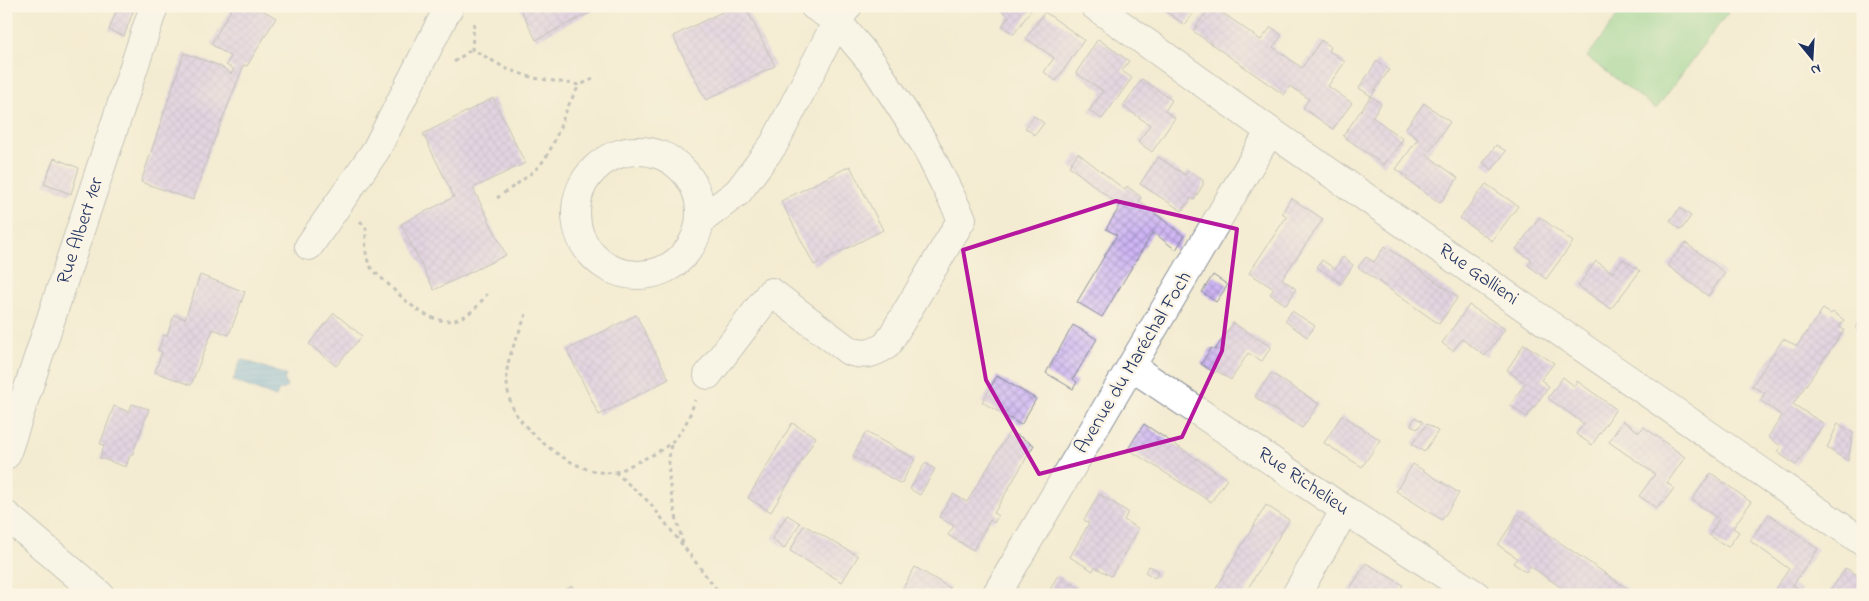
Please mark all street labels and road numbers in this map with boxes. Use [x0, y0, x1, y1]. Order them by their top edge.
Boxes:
street label: Rue Albert 1er [50, 173, 112, 288]
street label: Rue Gallieni [1432, 237, 1524, 313]
street label: Avenue du Maréchal Foch [1068, 266, 1200, 460]
street label: Rue Richelieu [1251, 440, 1355, 524]

